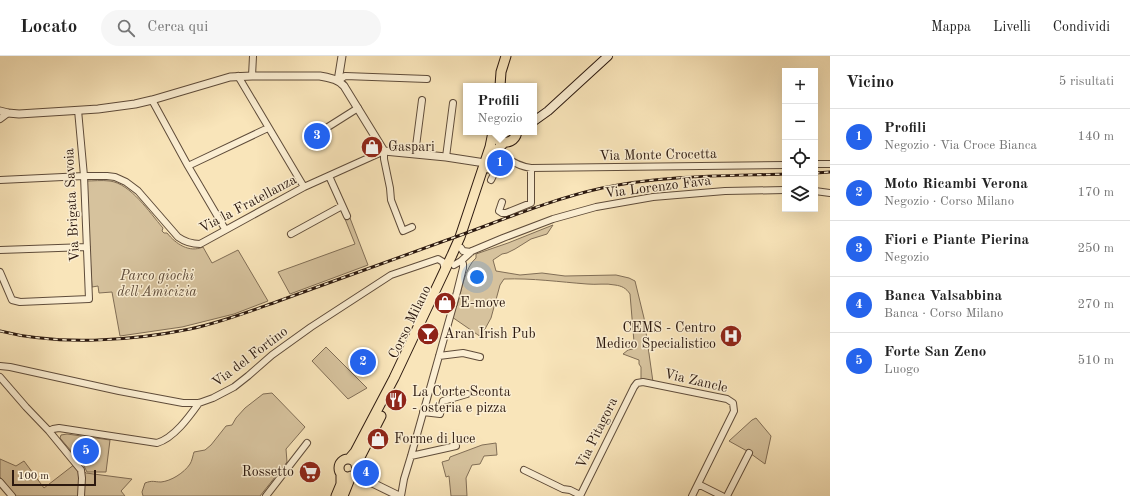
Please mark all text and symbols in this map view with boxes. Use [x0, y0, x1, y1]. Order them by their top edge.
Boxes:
search box [101, 10, 381, 46]
icon: search [115, 17, 137, 39]
text: Locato [20, 18, 77, 37]
text: Cerca qui [147, 20, 208, 35]
text: Mappa [931, 20, 971, 34]
text: Livelli [993, 20, 1031, 34]
text: Condividi [1053, 20, 1110, 34]
map controls [782, 68, 818, 212]
button: + [782, 68, 818, 104]
text: Vicino [846, 74, 894, 91]
text: 5 risultati [1059, 75, 1114, 88]
popup [463, 83, 537, 135]
text: Profili [477, 94, 520, 109]
button: − [782, 104, 818, 140]
text: Negozio [477, 112, 523, 125]
pin: 3 [304, 121, 330, 151]
text: Profili [884, 121, 926, 136]
text: 1 [855, 130, 863, 143]
text: 140 m [1077, 130, 1114, 143]
shop icon: Gaspari [359, 134, 385, 160]
text: Negozio · Via Croce Bianca [884, 139, 1037, 152]
place label: Gaspari [388, 140, 435, 154]
button: locate [782, 140, 818, 176]
street label: Via Monte Crocetta [599, 147, 717, 163]
street label: Via Brigata Savoia [62, 148, 82, 262]
pin: 1 [487, 148, 513, 178]
street label: Via la Fratellanza [197, 172, 299, 236]
street label: Via Lorenzo Fava [604, 174, 712, 200]
button: layers [782, 176, 818, 212]
text: Moto Ricambi Verona [884, 177, 1028, 192]
text: 2 [855, 186, 863, 199]
text: 170 m [1077, 186, 1114, 199]
text: Negozio · Corso Milano [884, 195, 1014, 208]
text: Fiori e Piante Pierina [884, 233, 1029, 248]
text: 3 [855, 242, 863, 255]
text: 250 m [1077, 242, 1114, 255]
text: Negozio [884, 251, 929, 264]
your location [467, 267, 487, 287]
park label: Parco giochi dell'Amicizia [117, 269, 197, 299]
street label: Corso Milano [386, 283, 434, 361]
text: Banca Valsabbina [884, 289, 1002, 304]
shop icon: E-move [432, 290, 458, 316]
place label: E-move [460, 296, 506, 310]
text: 4 [855, 298, 863, 311]
text: 270 m [1077, 298, 1114, 311]
text: Banca · Corso Milano [884, 307, 1003, 320]
bar icon: Aran Irish Pub [415, 321, 441, 347]
place label: CEMS - Centro Medico Specialistico [595, 321, 716, 351]
hospital icon: CEMS - Centro Medico Specialistico [718, 323, 744, 349]
street label: Via del Fortino [210, 324, 290, 390]
place label: Aran Irish Pub [444, 327, 536, 341]
text: Forte San Zeno [884, 345, 986, 360]
pin: 2 [350, 347, 376, 377]
text: 5 [855, 354, 863, 367]
text: 510 m [1077, 354, 1114, 367]
text: Luogo [884, 363, 920, 376]
street label: Via Zancle [663, 367, 729, 395]
place label: La Corte Sconta - osteria e pizza [412, 385, 511, 415]
restaurant icon: La Corte Sconta - osteria e pizza [383, 387, 409, 413]
street label: Via Pitagora [574, 395, 620, 471]
shop icon: Forme di luce [365, 426, 391, 452]
place label: Forme di luce [394, 432, 475, 446]
pin: 5 [73, 436, 99, 466]
pin: 4 [353, 458, 379, 488]
supermarket icon: Rossetto [297, 459, 323, 485]
place label: Rossetto [242, 465, 294, 479]
scale bar [12, 468, 96, 487]
text: 100 m [18, 471, 49, 482]

